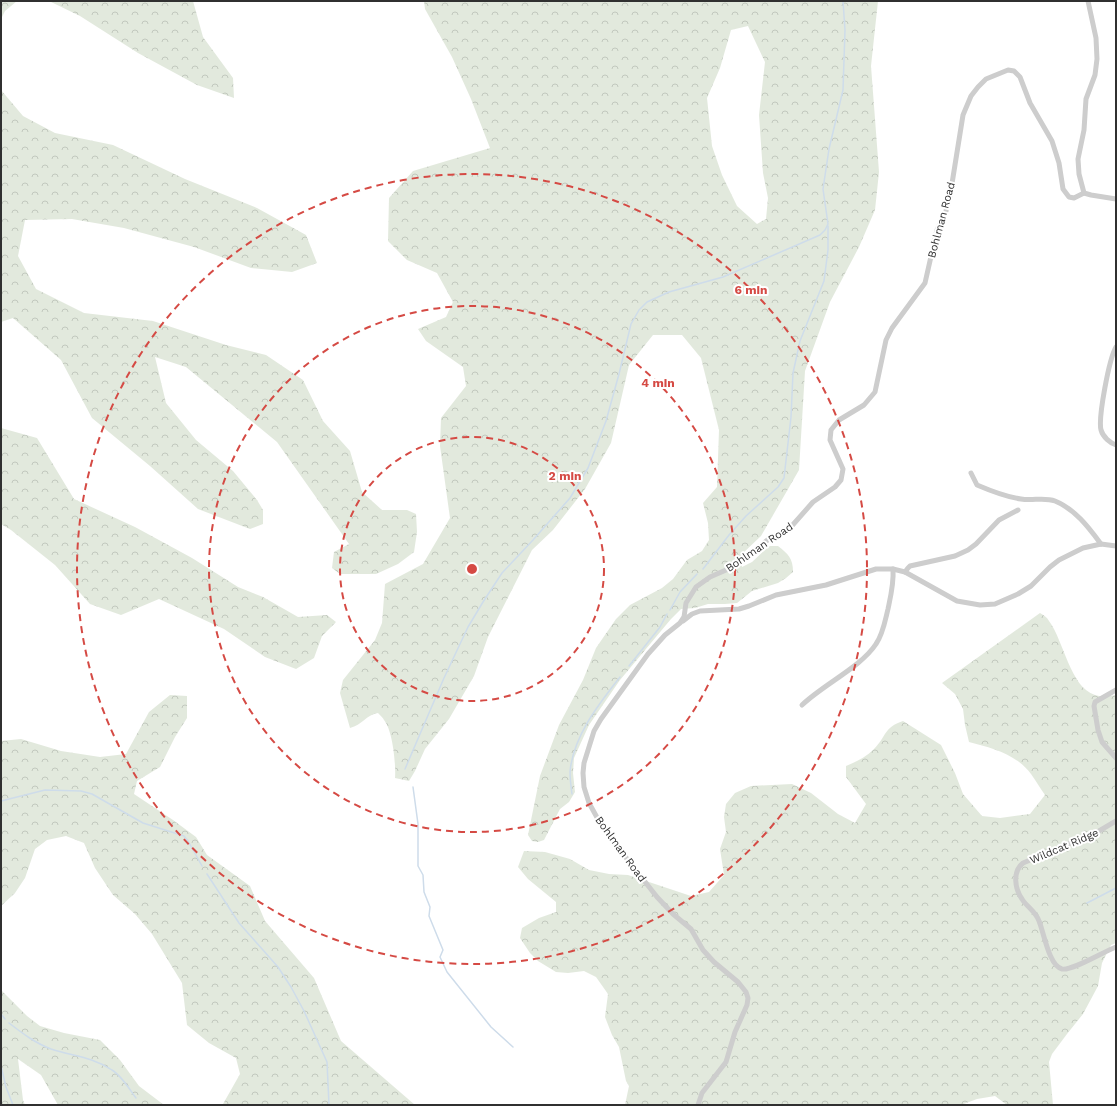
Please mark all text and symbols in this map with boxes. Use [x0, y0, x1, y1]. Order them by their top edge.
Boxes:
street label: Bohlman Road [925, 181, 958, 260]
text: 6 min [734, 283, 768, 297]
text: 4 min [641, 376, 675, 390]
text: 2 min [549, 469, 581, 483]
street label: Bohlman Road [723, 520, 795, 575]
centre of rings [465, 562, 479, 576]
street label: Bohlman Road [592, 814, 649, 885]
street label: Wildcat Ridge [1028, 826, 1101, 867]

